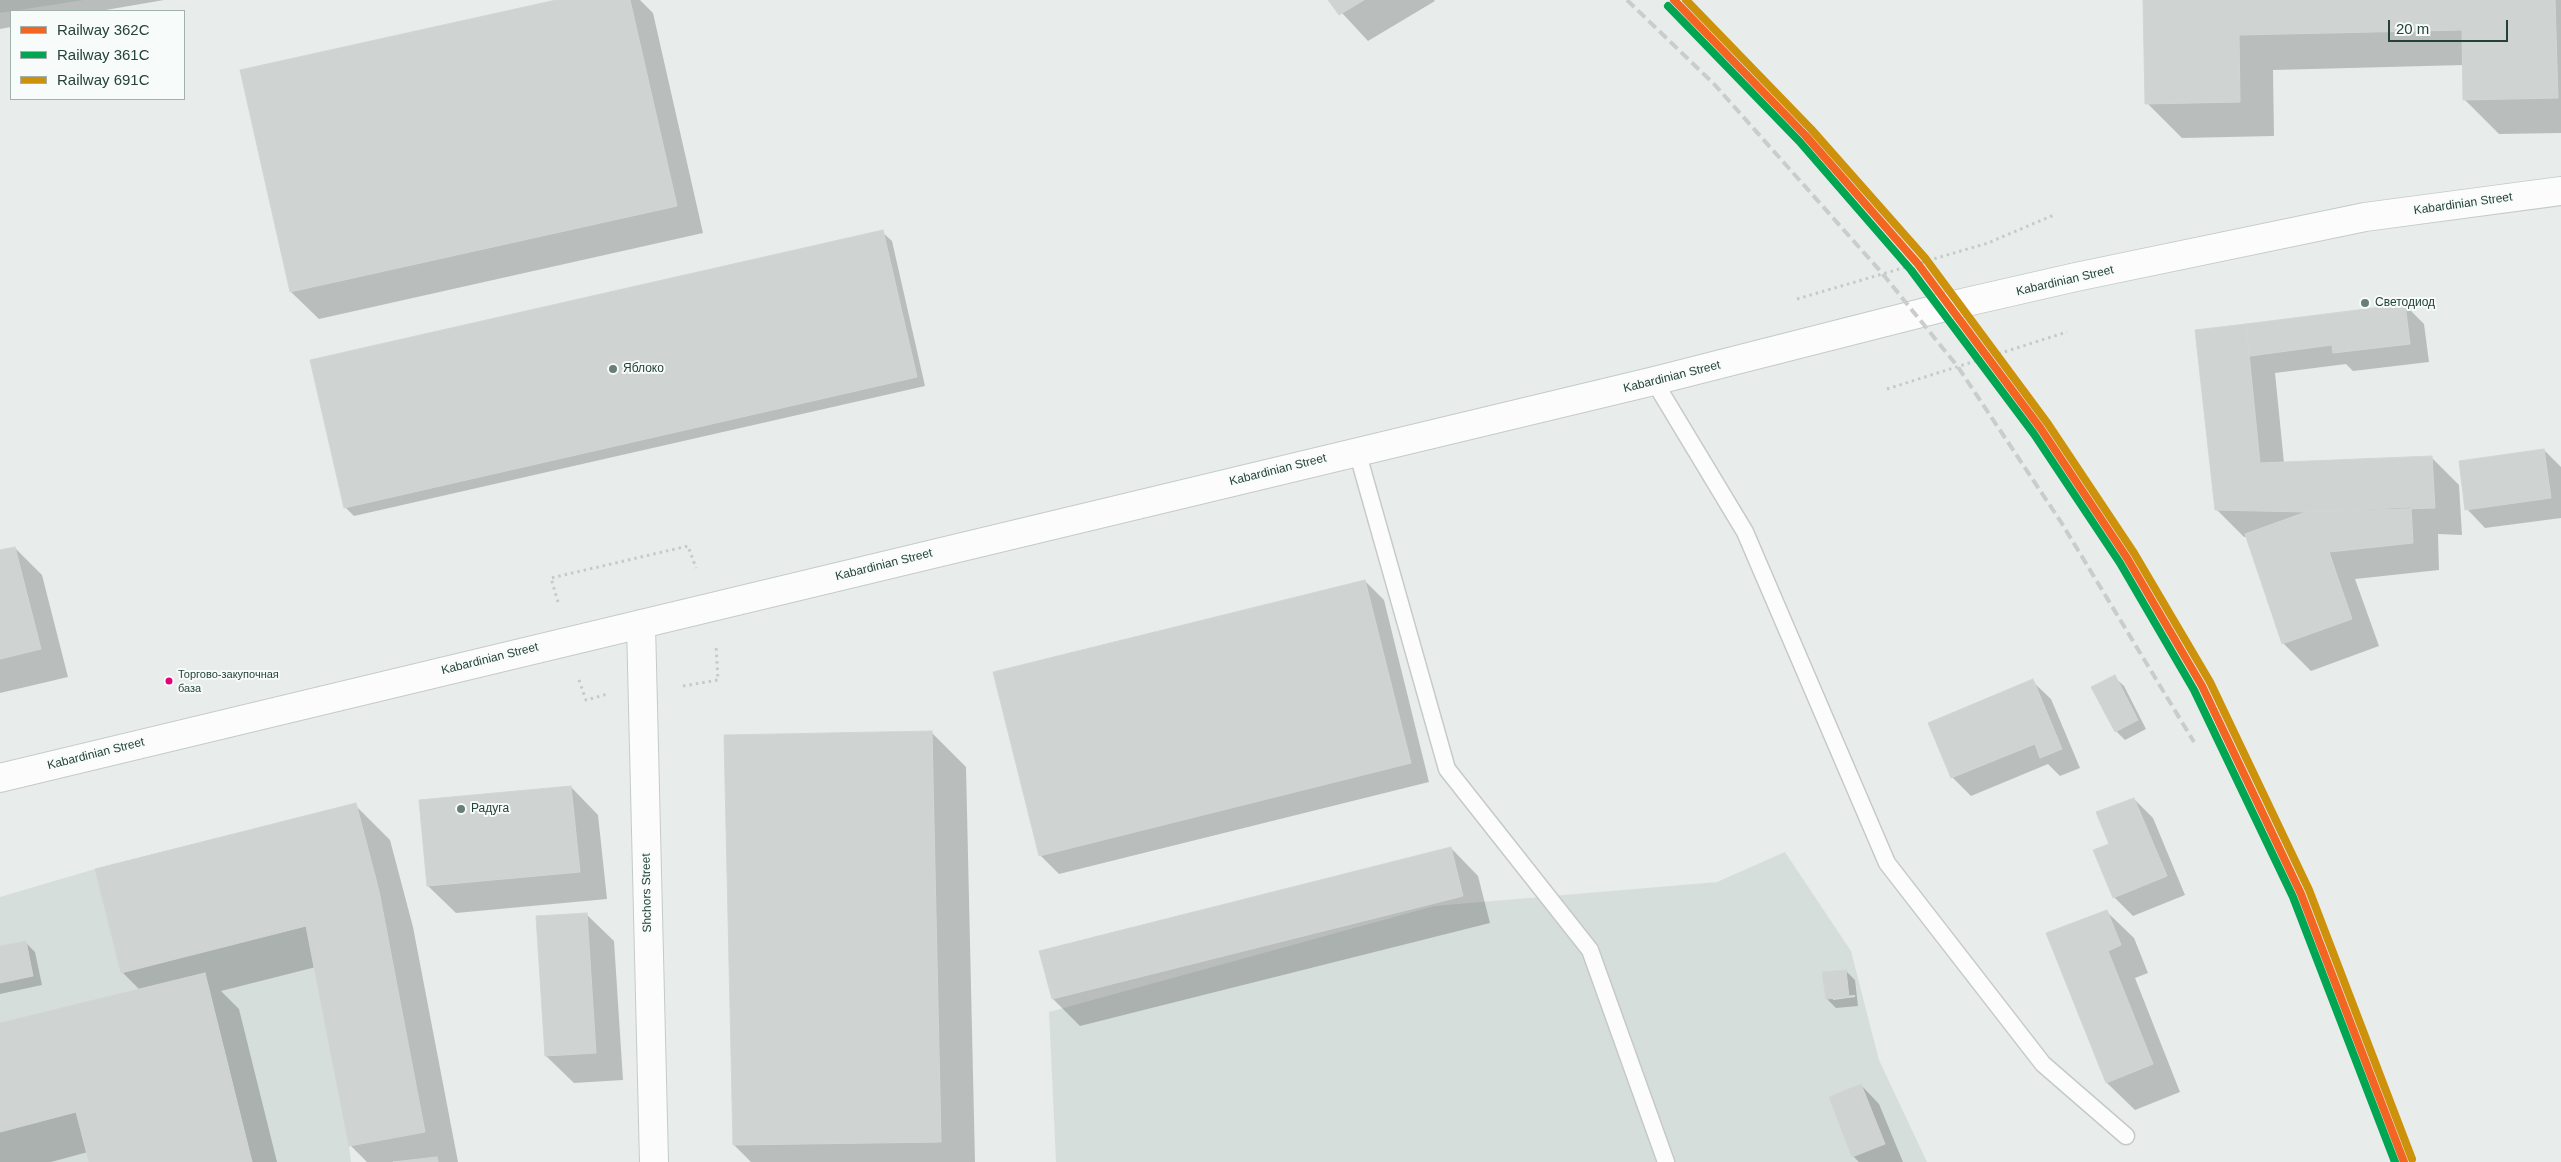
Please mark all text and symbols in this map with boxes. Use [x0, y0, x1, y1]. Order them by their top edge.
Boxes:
legend [10, 10, 185, 100]
scale bar [2391, 10, 2511, 42]
text: 20 m [2396, 20, 2429, 37]
text: Railway 362С [57, 21, 150, 38]
text: Railway 361С [57, 46, 150, 63]
text: Railway 691С [57, 71, 150, 88]
street label: Kabardinian Street [2413, 190, 2513, 218]
street label: Kabardinian Street [2015, 263, 2115, 299]
place label: Светодиод [2375, 296, 2435, 310]
marker: Светодиод [2359, 297, 2371, 309]
street label: Kabardinian Street [1622, 358, 1722, 396]
place label: Яблоко [623, 362, 664, 376]
marker: Яблоко [607, 363, 619, 375]
street label: Kabardinian Street [1228, 451, 1328, 489]
street label: Kabardinian Street [834, 546, 934, 584]
street label: Kabardinian Street [440, 640, 540, 678]
place label: Торгово-закупочная база [178, 668, 279, 694]
marker: Торгово-закупочная база [164, 676, 174, 686]
street label: Kabardinian Street [46, 735, 146, 773]
place label: Радуга [471, 802, 509, 816]
marker: Радуга [455, 803, 467, 815]
street label: Shchors Street [639, 853, 655, 933]

